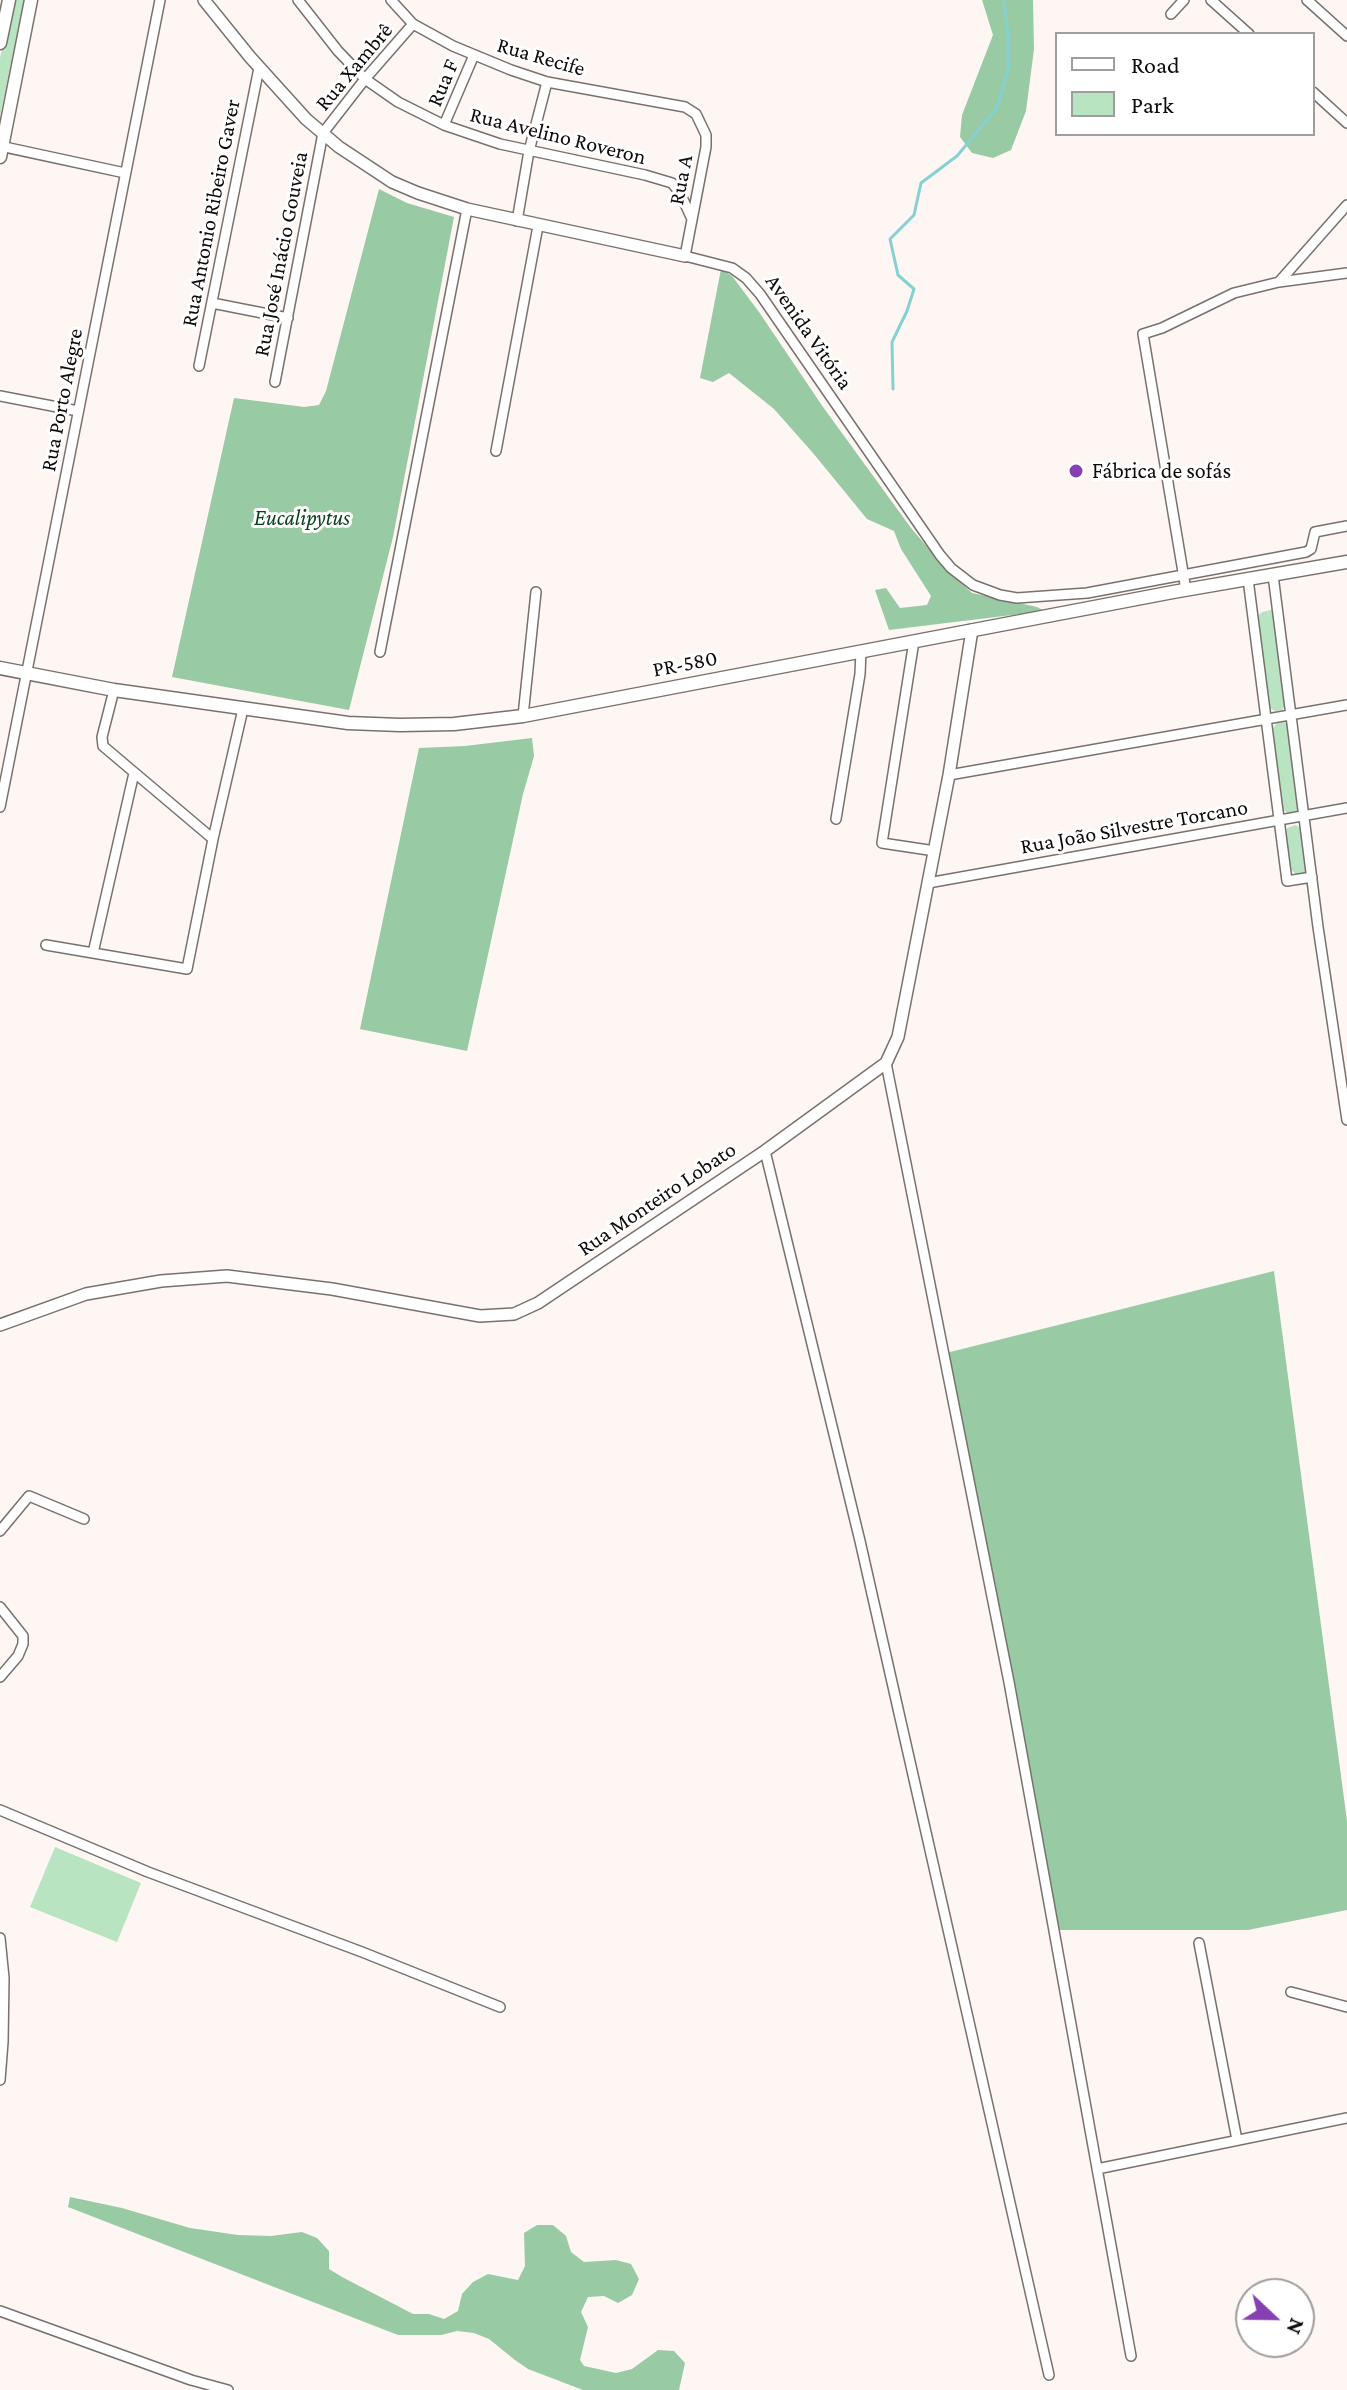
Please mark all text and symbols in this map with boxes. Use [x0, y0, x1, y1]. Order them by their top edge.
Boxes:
street label: Rua Xambrê [310, 18, 398, 116]
street label: Rua Recife [494, 32, 588, 82]
legend [1055, 32, 1315, 136]
text: Road [1131, 51, 1180, 78]
street label: Rua F [421, 55, 465, 111]
text: Park [1131, 91, 1174, 118]
street label: Rua Antonio Ribeiro Gaver [176, 97, 246, 329]
street label: Rua Avelino Roveron [467, 101, 649, 171]
street label: Rua José Inácio Gouveia [248, 149, 314, 359]
street label: Rua A [663, 153, 699, 207]
street label: Avenida Vitória [760, 269, 858, 395]
street label: Rua Porto Alegre [35, 326, 89, 474]
place label: Fábrica de sofás [1092, 458, 1231, 484]
marker: Fábrica de sofás [1067, 462, 1085, 480]
park label: Eucalipytus [254, 505, 350, 531]
street label: PR-580 [650, 645, 720, 683]
street label: Rua João Silvestre Torcano [1018, 794, 1250, 860]
street label: Rua Monteiro Lobato [573, 1136, 741, 1262]
north arrow [1235, 2278, 1315, 2358]
text: N [1281, 2315, 1310, 2338]

